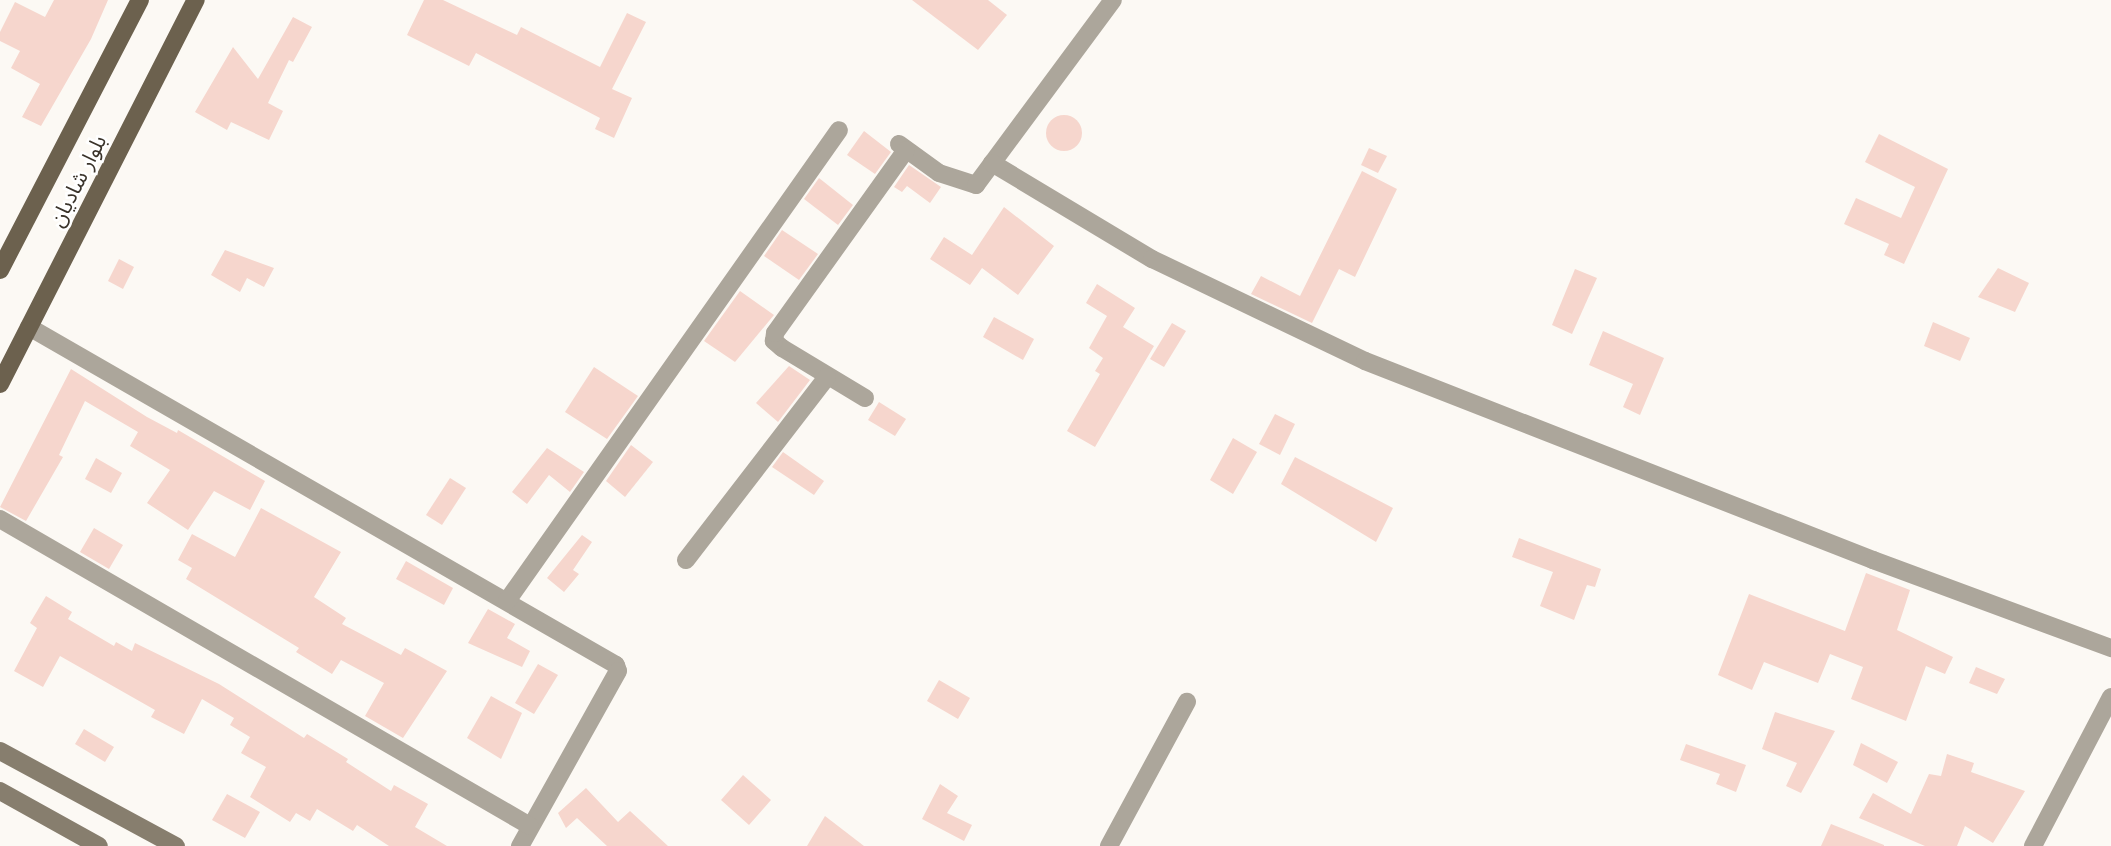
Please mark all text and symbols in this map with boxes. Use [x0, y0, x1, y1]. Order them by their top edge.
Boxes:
street label: بلوار شادیان [44, 131, 112, 231]

